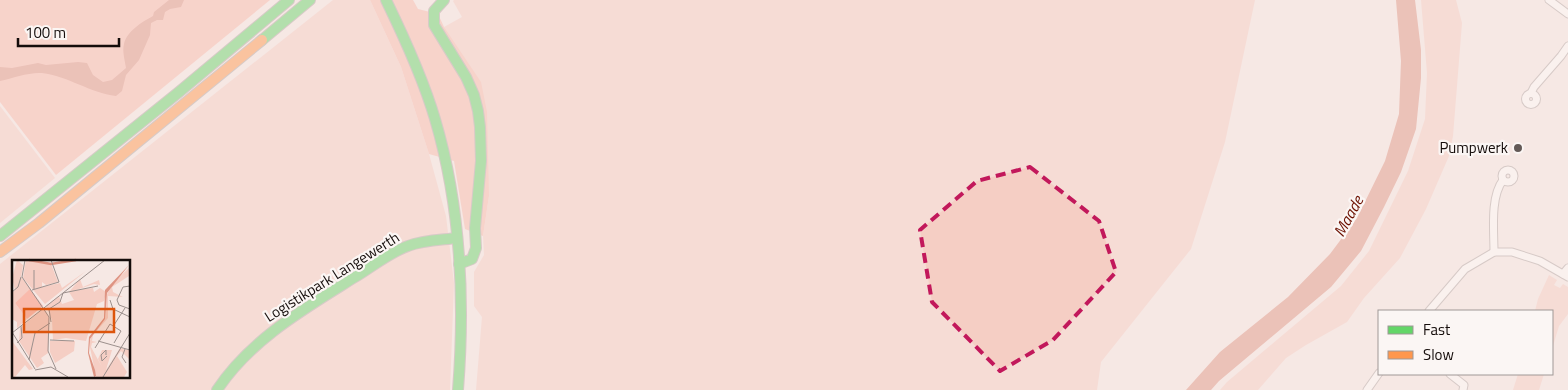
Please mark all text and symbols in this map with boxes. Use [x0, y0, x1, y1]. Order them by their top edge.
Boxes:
scale bar [18, 15, 119, 47]
text: 100 m [25, 21, 66, 44]
place label: Pumpwerk [1439, 136, 1508, 159]
marker: Pumpwerk [1512, 142, 1524, 154]
water label: Maade [1327, 190, 1370, 241]
street label: Logistikpark Langewerth [260, 226, 404, 327]
inset map [12, 260, 130, 378]
legend [1378, 310, 1553, 375]
text: Fast [1423, 318, 1451, 341]
text: Slow [1423, 343, 1454, 366]

